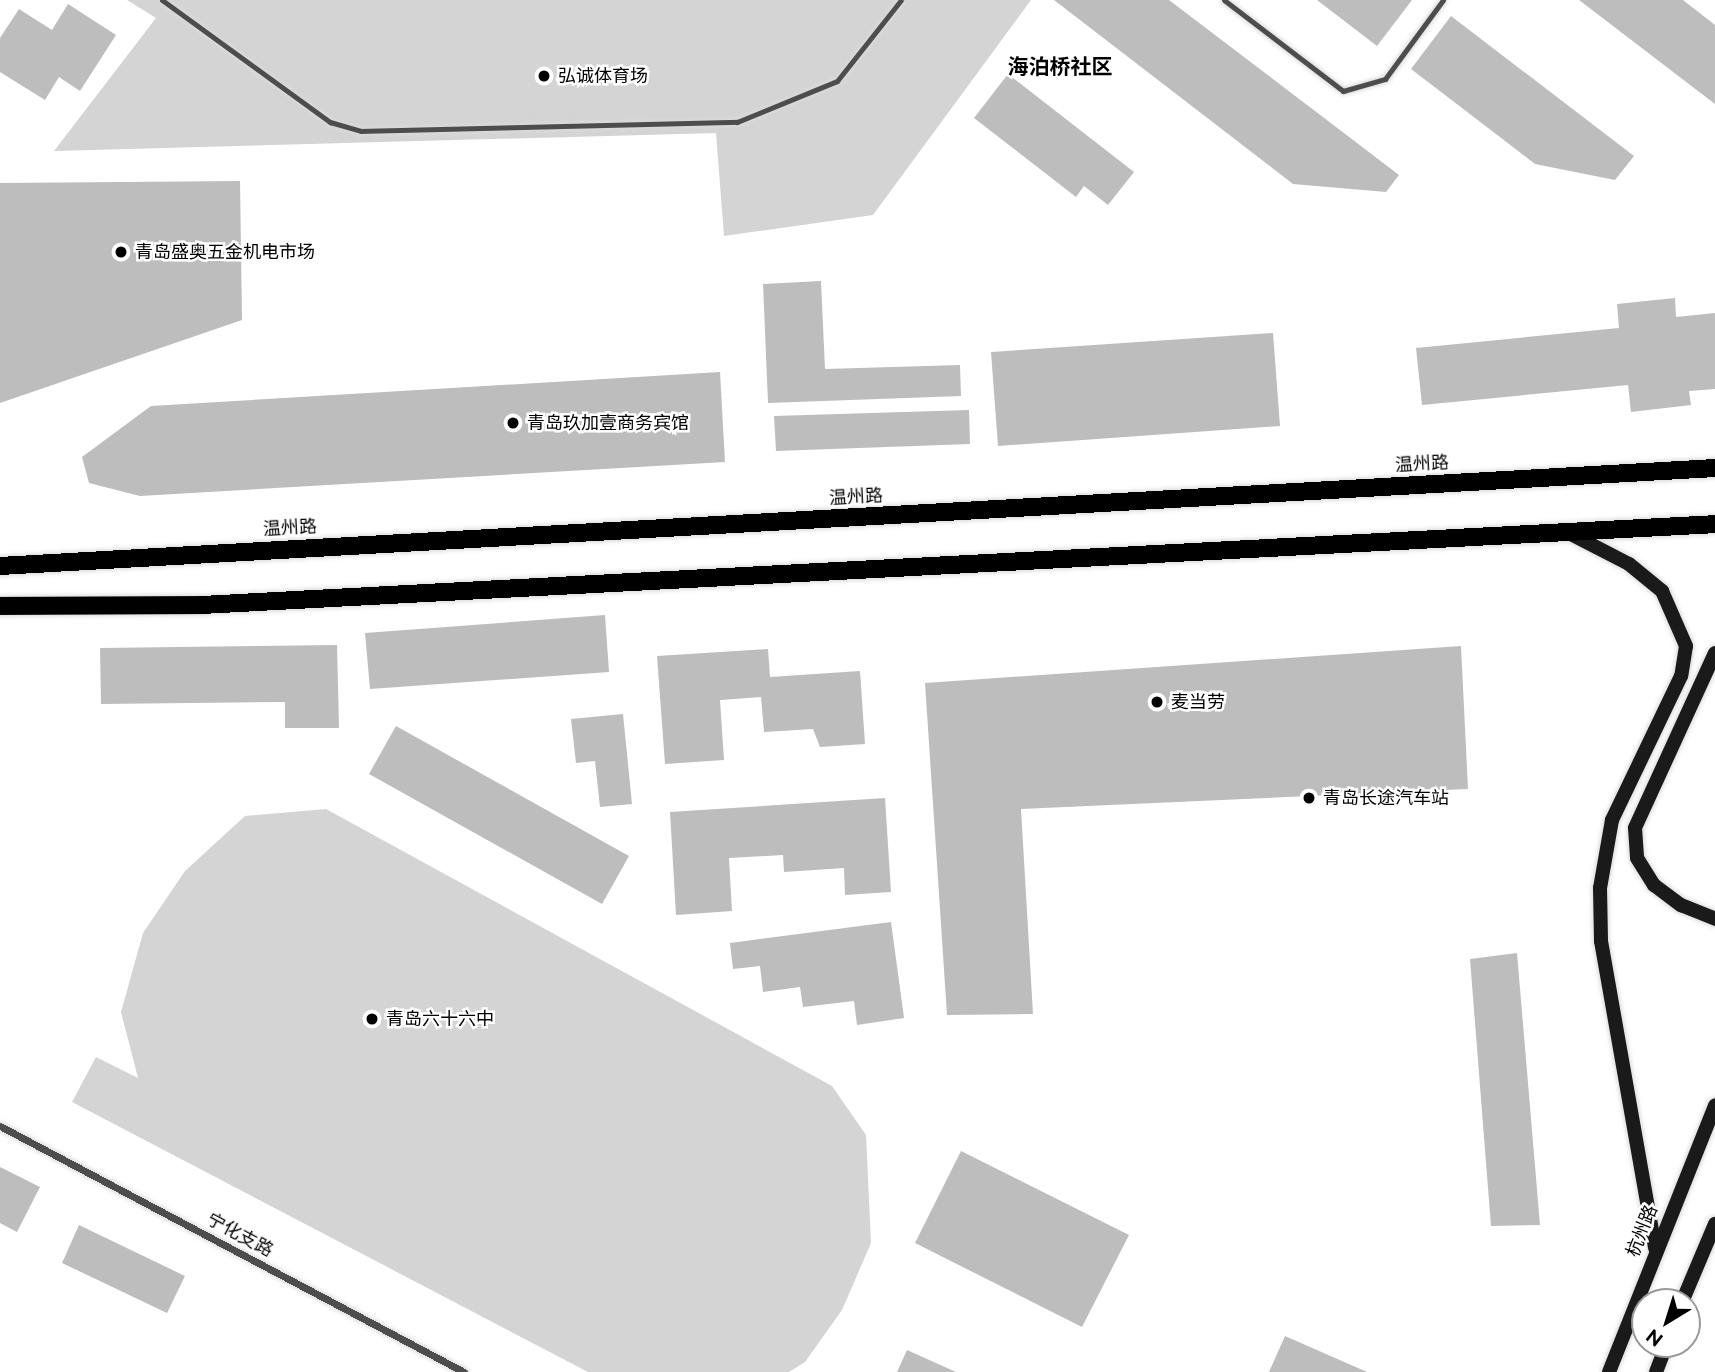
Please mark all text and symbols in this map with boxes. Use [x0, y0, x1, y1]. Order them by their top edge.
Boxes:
district label: 海泊桥社区 [1008, 54, 1112, 80]
place label: 弘诚体育场 [558, 65, 648, 87]
marker: 弘诚体育场 [536, 68, 552, 84]
place label: 青岛盛奥五金机电市场 [135, 241, 315, 263]
marker: 青岛盛奥五金机电市场 [113, 244, 129, 260]
place label: 青岛玖加壹商务宾馆 [527, 412, 689, 434]
marker: 青岛玖加壹商务宾馆 [505, 415, 521, 431]
street label: 温州路 [1394, 452, 1450, 476]
street label: 温州路 [828, 485, 884, 509]
street label: 温州路 [262, 516, 318, 540]
place label: 麦当劳 [1171, 691, 1225, 713]
marker: 麦当劳 [1149, 694, 1165, 710]
place label: 青岛长途汽车站 [1323, 787, 1449, 809]
marker: 青岛长途汽车站 [1301, 790, 1317, 806]
place label: 青岛六十六中 [386, 1008, 494, 1030]
marker: 青岛六十六中 [364, 1011, 380, 1027]
street label: 杭州路 [1622, 1202, 1662, 1260]
street label: 宁化支路 [203, 1209, 277, 1261]
north arrow [1631, 1288, 1701, 1358]
text: N [1642, 1325, 1667, 1351]

